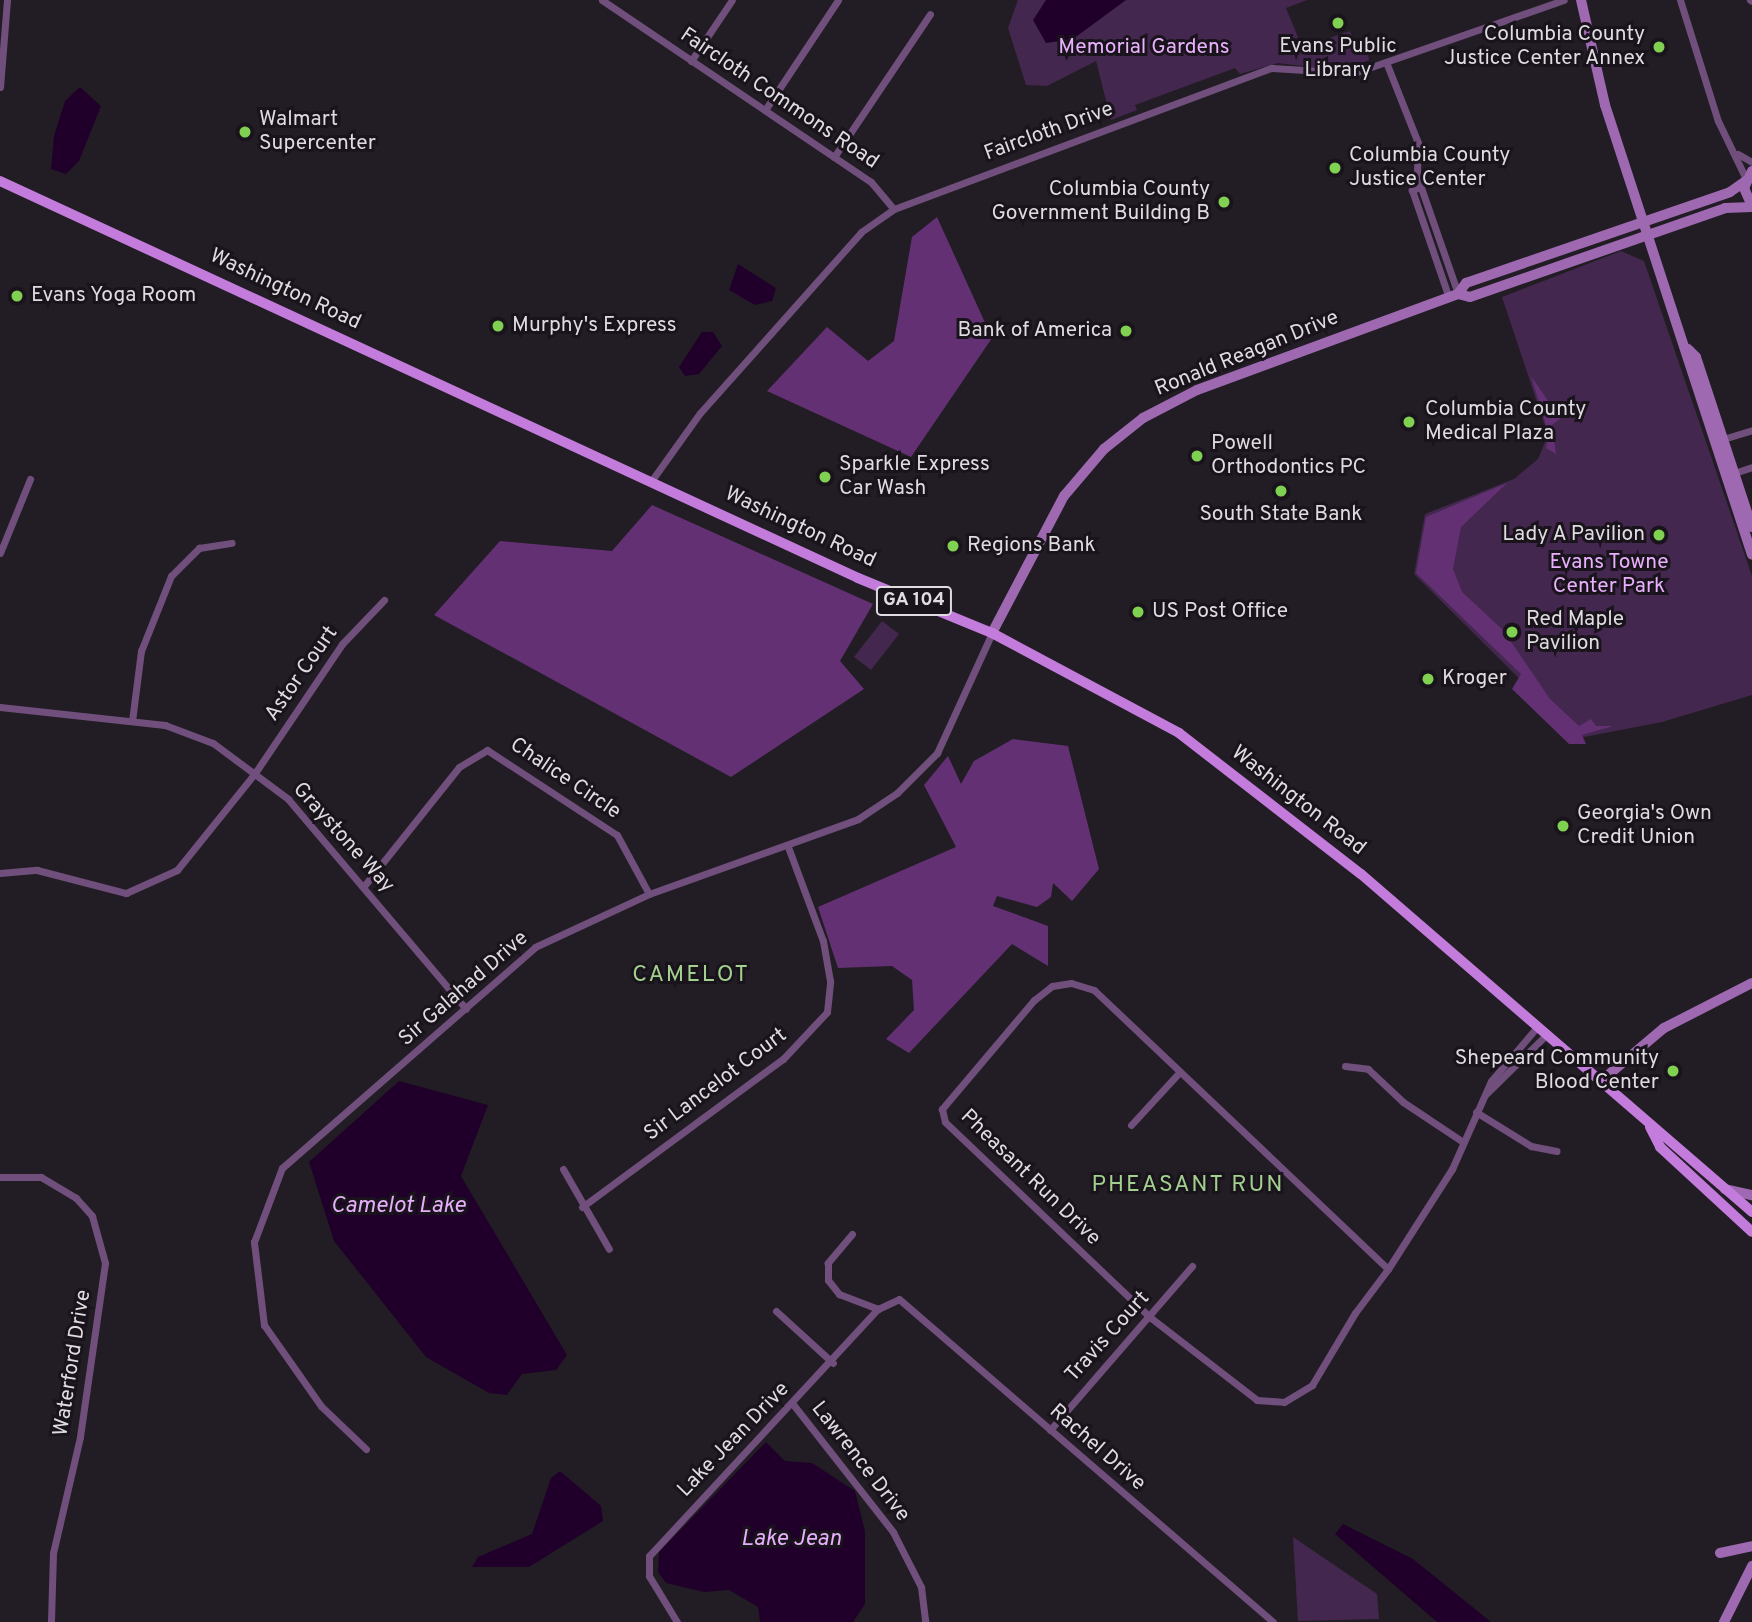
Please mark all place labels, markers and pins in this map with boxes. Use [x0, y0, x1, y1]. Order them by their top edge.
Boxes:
marker: Evans Public Library [1330, 15, 1346, 31]
place label: Columbia County Justice Center Annex [1443, 22, 1645, 72]
place label: Evans Public Library [1279, 34, 1397, 84]
marker: Columbia County Justice Center Annex [1651, 39, 1667, 55]
place label: Walmart Supercenter [259, 107, 376, 157]
marker: Walmart Supercenter [237, 124, 253, 140]
place label: Columbia County Justice Center [1349, 143, 1510, 193]
marker: Columbia County Justice Center [1327, 160, 1343, 176]
place label: Columbia County Government Building B [991, 177, 1210, 227]
marker: Columbia County Government Building B [1216, 194, 1232, 210]
place label: Evans Yoga Room [31, 283, 197, 309]
marker: Evans Yoga Room [9, 288, 25, 304]
place label: Murphy's Express [512, 313, 677, 339]
marker: Murphy's Express [490, 318, 506, 334]
place label: Bank of America [957, 318, 1112, 344]
marker: Bank of America [1118, 323, 1134, 339]
place label: Columbia County Medical Plaza [1425, 397, 1586, 447]
marker: Columbia County Medical Plaza [1399, 412, 1419, 432]
place label: Powell Orthodontics PC [1211, 431, 1366, 481]
marker: Powell Orthodontics PC [1189, 448, 1205, 464]
place label: Sparkle Express Car Wash [839, 452, 990, 502]
marker: Sparkle Express Car Wash [817, 469, 833, 485]
marker: South State Bank [1273, 483, 1289, 499]
place label: South State Bank [1199, 502, 1363, 528]
place label: Lady A Pavilion [1501, 522, 1645, 548]
marker: Lady A Pavilion [1651, 527, 1667, 543]
place label: Regions Bank [967, 533, 1096, 559]
marker: Regions Bank [945, 538, 961, 554]
place label: US Post Office [1152, 599, 1288, 625]
marker: US Post Office [1130, 604, 1146, 620]
place label: Red Maple Pavilion [1526, 607, 1624, 657]
marker: Red Maple Pavilion [1504, 624, 1520, 640]
place label: Kroger [1442, 666, 1507, 692]
marker: Kroger [1420, 671, 1436, 687]
place label: Georgia's Own Credit Union [1577, 801, 1712, 851]
marker: Georgia's Own Credit Union [1555, 818, 1571, 834]
place label: Shepeard Community Blood Center [1455, 1046, 1659, 1096]
marker: Shepeard Community Blood Center [1665, 1063, 1681, 1079]

